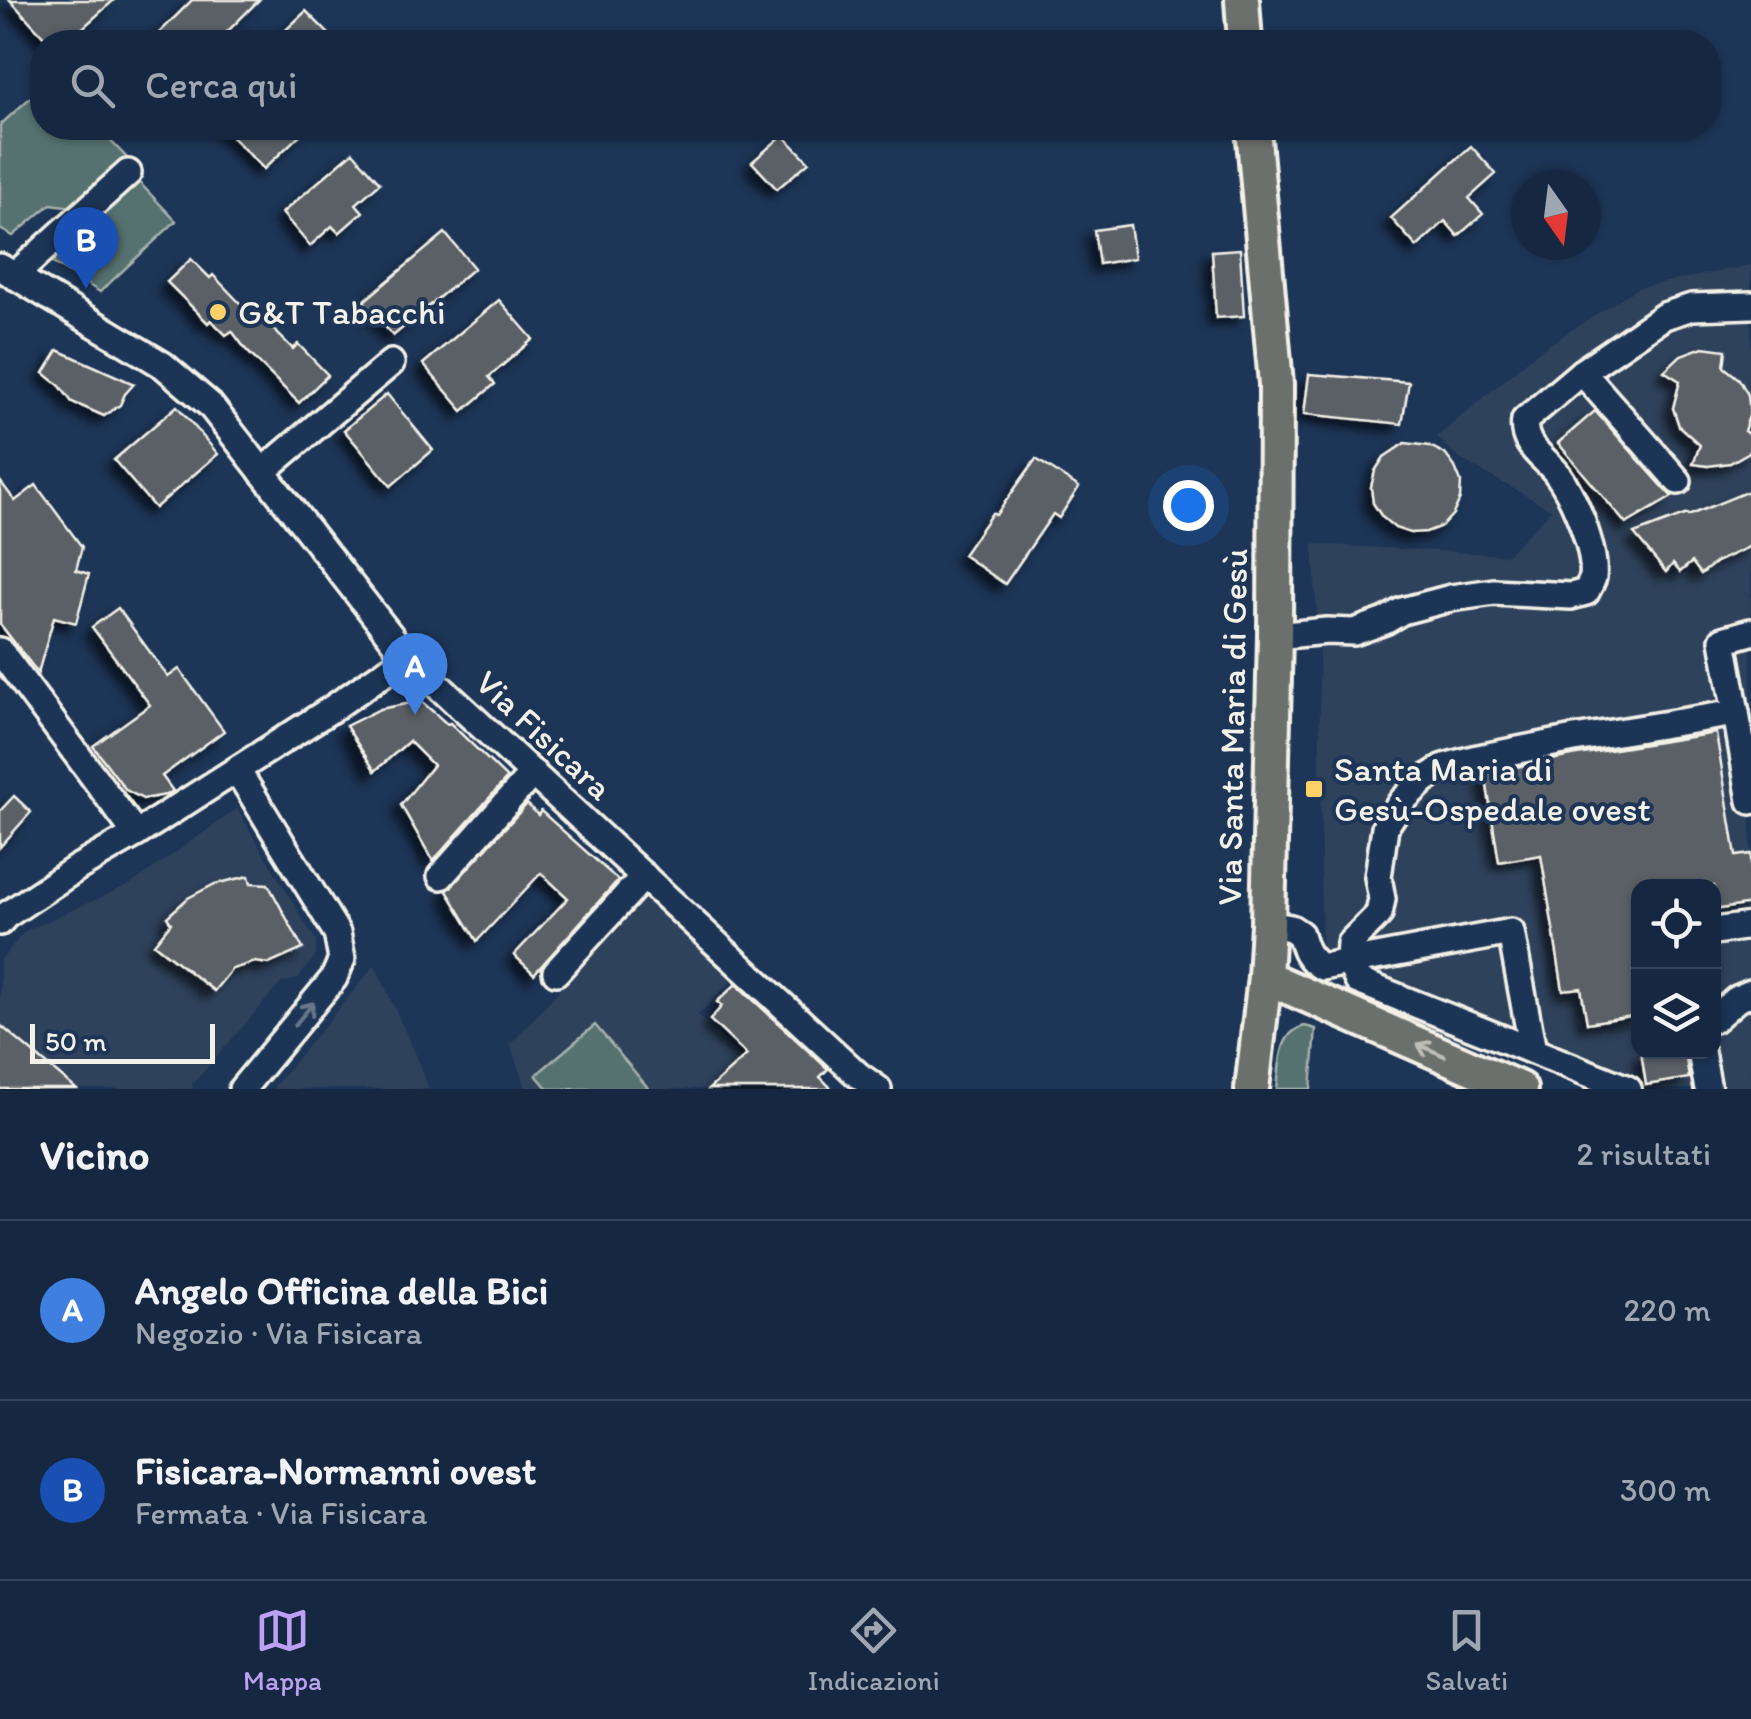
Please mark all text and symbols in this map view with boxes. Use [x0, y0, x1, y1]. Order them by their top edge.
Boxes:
search box [30, 30, 1721, 140]
icon: search [65, 58, 120, 113]
text: Cerca qui [145, 62, 297, 108]
north arrow [1511, 170, 1601, 260]
pin: B [54, 206, 118, 289]
place label: G&T Tabacchi [238, 291, 446, 333]
marker: G&T Tabacchi [207, 301, 229, 323]
your location [1163, 480, 1214, 531]
street label: Via Santa Maria di Gesù [1208, 548, 1256, 906]
pin: A [382, 632, 448, 715]
street label: Via Fisicara [467, 661, 621, 809]
place label: Santa Maria di Gesù-Ospedale ovest [1334, 748, 1651, 830]
marker: Santa Maria di Gesù-Ospedale ovest [1303, 778, 1325, 800]
map controls [1631, 879, 1721, 1059]
button: locate [1631, 879, 1721, 969]
button: layers [1631, 969, 1721, 1059]
one-way arrow [293, 1001, 315, 1027]
scale bar [30, 1019, 215, 1064]
text: 50 m [45, 1024, 107, 1058]
one-way arrow [1416, 1040, 1447, 1058]
text: Vicino [40, 1129, 150, 1180]
text: 2 risultati [1577, 1135, 1711, 1173]
text: Angelo Officina della Bici [135, 1268, 548, 1314]
text: A [62, 1291, 83, 1329]
text: 220 m [1624, 1291, 1711, 1329]
text: Negozio · Via Fisicara [135, 1314, 422, 1352]
text: Fisicara-Normanni ovest [135, 1448, 536, 1494]
text: B [62, 1471, 83, 1509]
text: 300 m [1620, 1471, 1711, 1509]
text: Fermata · Via Fisicara [135, 1494, 427, 1532]
tab: Mappa [243, 1603, 322, 1697]
tab: Indicazioni [808, 1603, 940, 1697]
tab: Salvati [1425, 1603, 1508, 1697]

